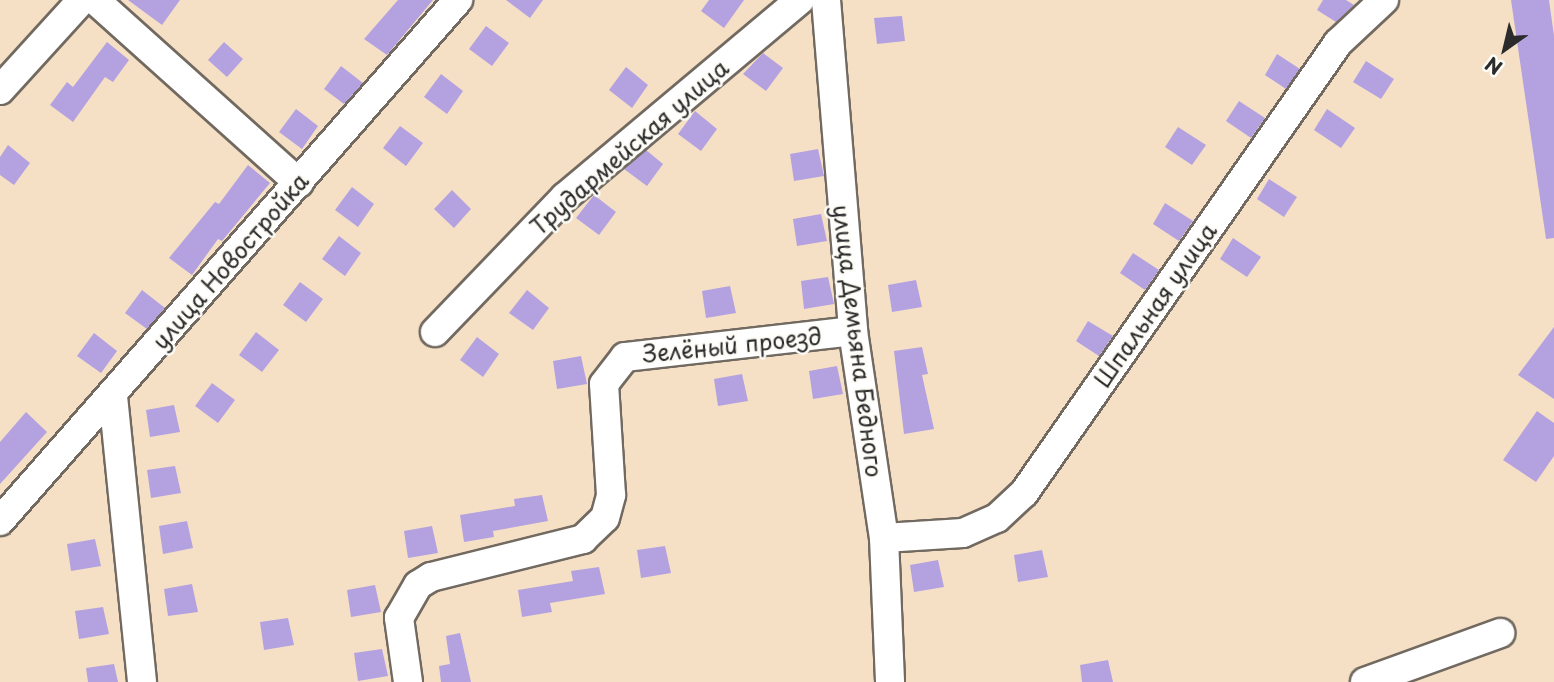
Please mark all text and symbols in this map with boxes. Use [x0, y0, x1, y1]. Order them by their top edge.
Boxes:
north arrow [1470, 14, 1540, 84]
text: N [1479, 51, 1507, 82]
street label: Трудармейская улица [524, 53, 734, 241]
street label: улица Новостройка [146, 167, 314, 355]
street label: улица Демьяна Бедного [827, 202, 889, 480]
street label: Шпальная улица [1088, 217, 1222, 393]
street label: Зелёный проезд [641, 322, 823, 368]

